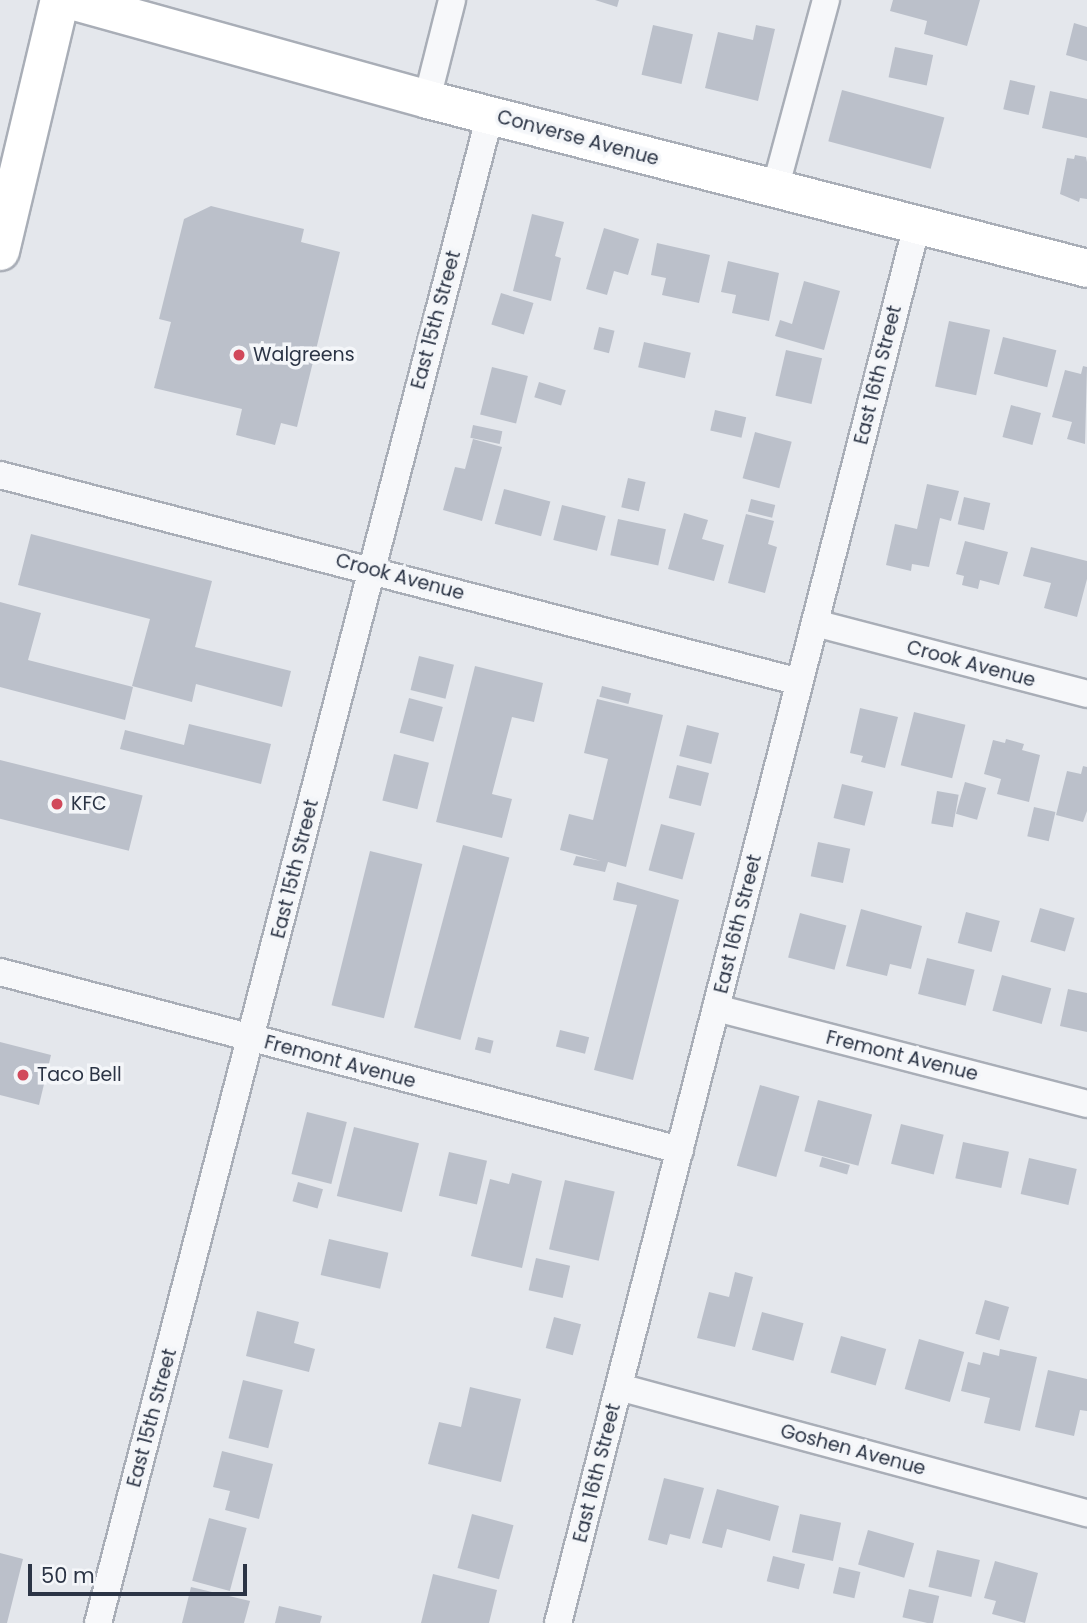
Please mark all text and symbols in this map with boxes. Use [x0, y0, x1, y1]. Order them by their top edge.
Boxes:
street label: Converse Avenue [495, 105, 661, 171]
street label: East 15th Street [407, 248, 465, 392]
street label: East 16th Street [850, 303, 906, 447]
place label: Walgreens [253, 344, 355, 366]
marker: Walgreens [231, 347, 247, 363]
street label: Crook Avenue [333, 549, 467, 605]
street label: Crook Avenue [904, 636, 1038, 692]
place label: KFC [71, 793, 107, 815]
marker: KFC [49, 796, 65, 812]
street label: East 15th Street [267, 797, 323, 941]
street label: East 16th Street [710, 852, 766, 996]
street label: Fremont Avenue [824, 1026, 980, 1086]
street label: Fremont Avenue [262, 1031, 418, 1093]
place label: Taco Bell [37, 1064, 122, 1086]
marker: Taco Bell [15, 1067, 31, 1083]
street label: East 15th Street [123, 1346, 181, 1490]
street label: East 16th Street [569, 1401, 625, 1545]
street label: Goshen Avenue [778, 1420, 928, 1480]
scale bar [32, 1550, 250, 1594]
text: 50 m [41, 1561, 95, 1590]

